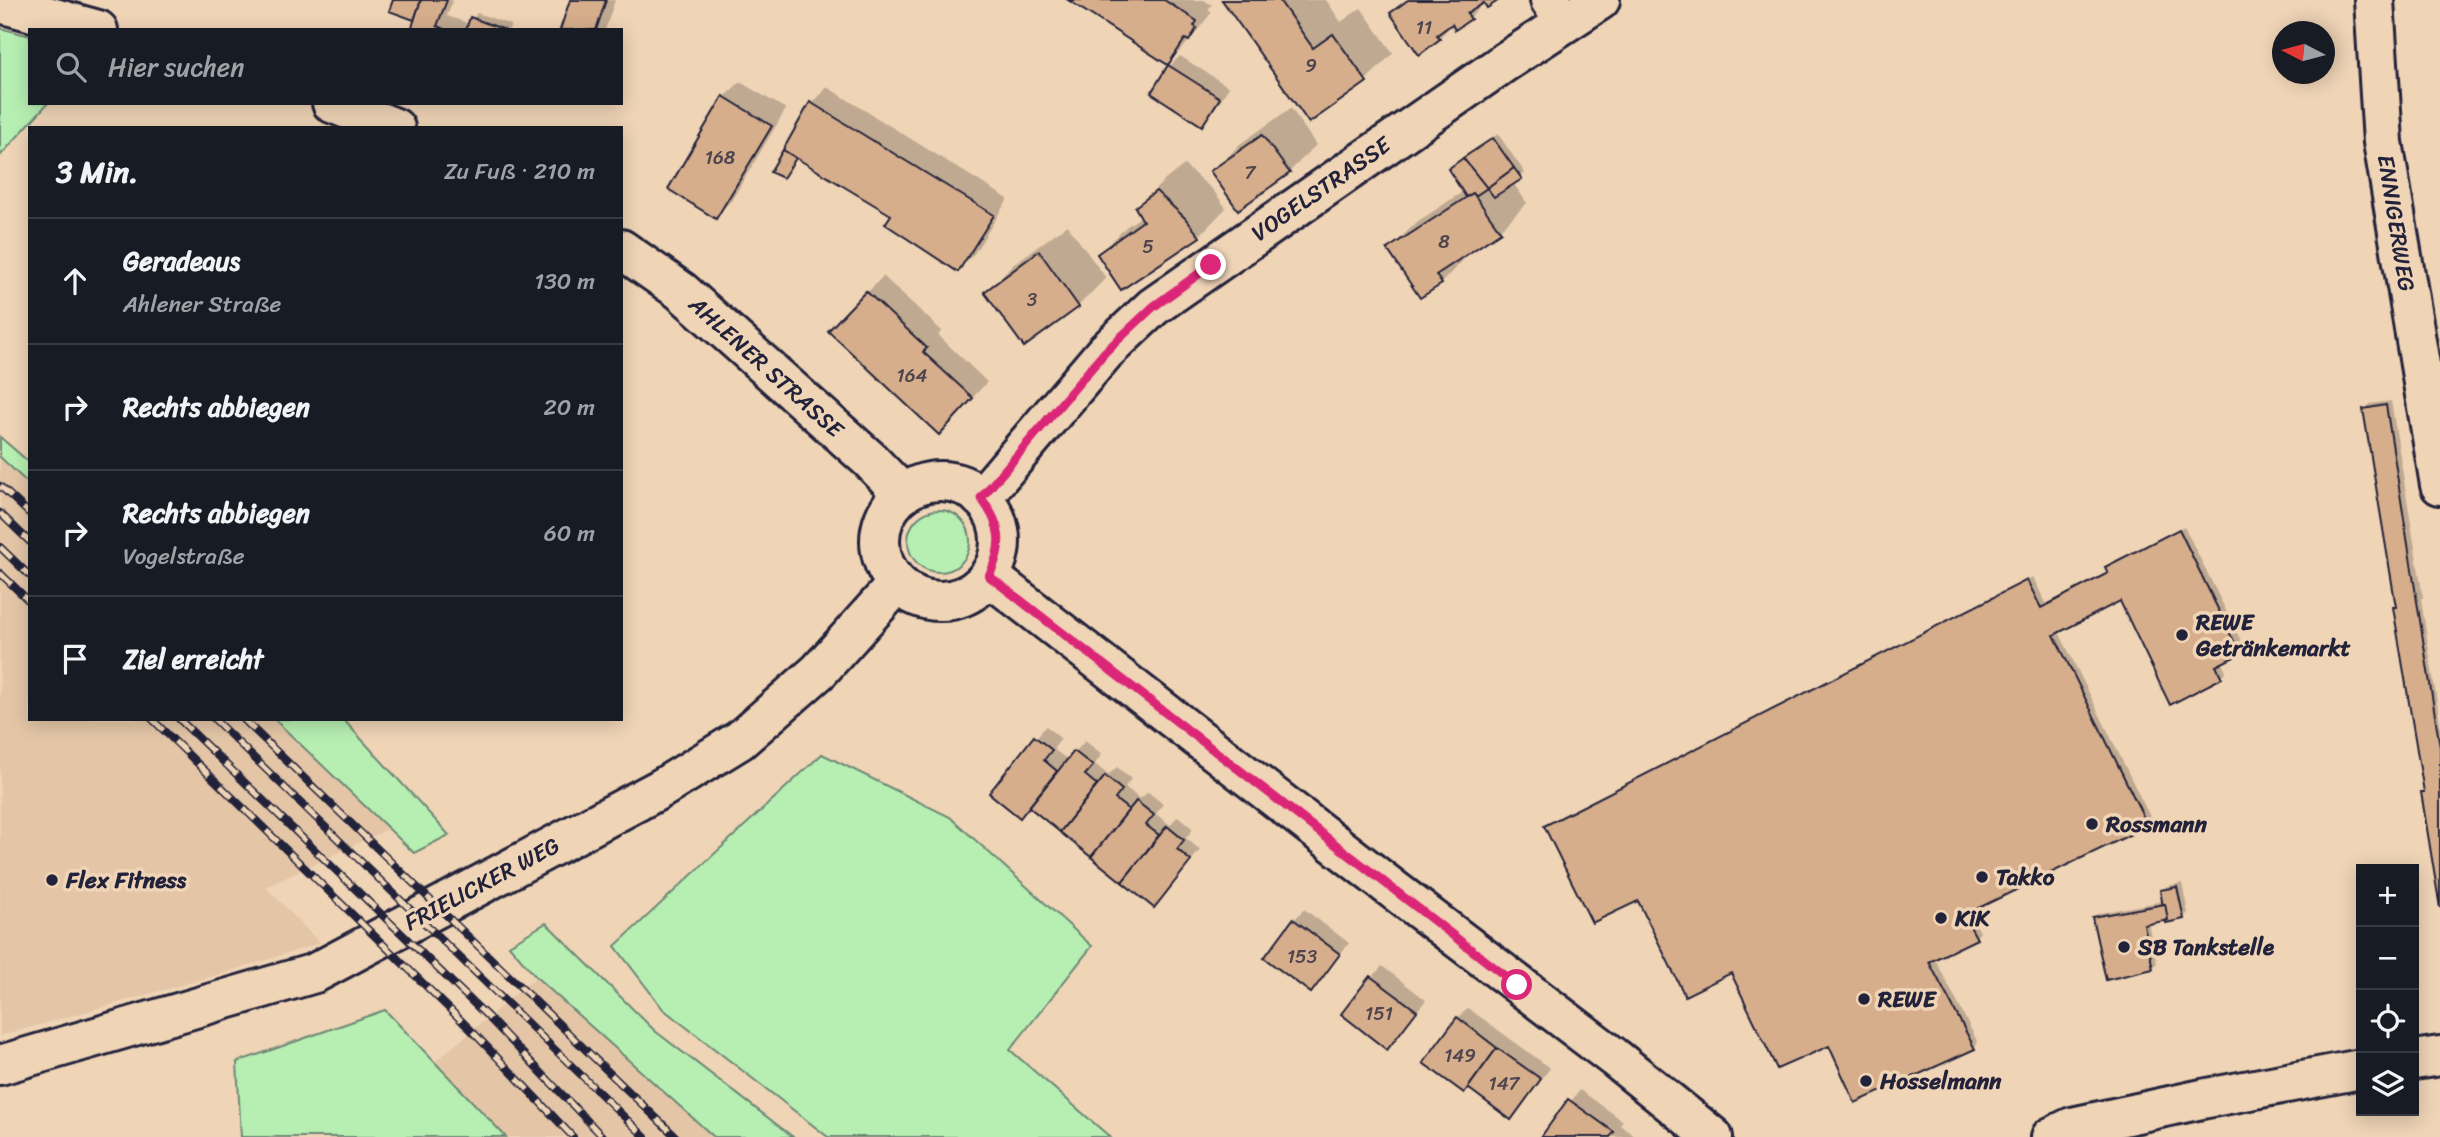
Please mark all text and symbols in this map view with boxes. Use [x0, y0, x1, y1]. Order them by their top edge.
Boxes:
house number: 11 [1416, 11, 1432, 44]
north arrow [2272, 21, 2335, 84]
search box [28, 28, 623, 105]
text: Hier suchen [108, 44, 244, 90]
icon: search [52, 48, 90, 86]
house number: 9 [1305, 49, 1317, 82]
street label: VOGELSTRASSE [1242, 125, 1401, 253]
house number: 168 [705, 141, 736, 174]
text: 3 Min. [56, 145, 138, 199]
text: Zu Fuß · 210 m [444, 151, 595, 192]
street label: ENNIGERWEG [2365, 152, 2427, 294]
house number: 7 [1245, 156, 1257, 189]
house number: 8 [1438, 225, 1450, 258]
house number: 5 [1142, 230, 1154, 263]
text: Geradeaus [123, 238, 240, 284]
route end [1195, 249, 1226, 280]
text: 130 m [534, 261, 595, 302]
icon: ahead [56, 262, 94, 300]
house number: 3 [1027, 283, 1038, 316]
text: Ahlener Straße [123, 284, 281, 325]
street label: AHLENER STRASSE [678, 285, 854, 449]
house number: 164 [897, 359, 928, 392]
text: Rechts abbiegen [123, 384, 310, 430]
text: 20 m [544, 387, 595, 428]
icon: right [56, 388, 94, 426]
text: Rechts abbiegen [123, 490, 310, 536]
text: 60 m [544, 513, 595, 554]
icon: right [56, 514, 94, 552]
text: Vogelstraße [123, 536, 245, 577]
place label: REWE Getränkemarkt [2195, 602, 2351, 669]
marker: REWE Getränkemarkt [2174, 627, 2190, 643]
text: Ziel erreicht [123, 636, 263, 682]
icon: arrive [56, 640, 94, 678]
place label: Rossmann [2105, 804, 2207, 845]
marker: Rossmann [2084, 816, 2100, 832]
street label: FRIELICKER WEG [397, 826, 567, 942]
place label: Takko [1996, 857, 2055, 898]
place label: Flex Fitness [65, 860, 187, 901]
map controls [2356, 864, 2419, 1116]
button: + [2356, 864, 2419, 927]
marker: Takko [1974, 869, 1990, 885]
marker: Flex Fitness [44, 872, 60, 888]
place label: KiK [1954, 898, 1990, 939]
marker: KiK [1933, 910, 1949, 926]
place label: SB Tankstelle [2137, 927, 2275, 968]
button: − [2356, 927, 2419, 990]
marker: SB Tankstelle [2116, 939, 2132, 955]
house number: 153 [1287, 940, 1318, 973]
route start [1501, 969, 1532, 1000]
place label: REWE [1877, 979, 1938, 1020]
button: locate [2356, 990, 2419, 1053]
marker: REWE [1856, 991, 1872, 1007]
house number: 151 [1365, 997, 1393, 1030]
house number: 149 [1444, 1039, 1476, 1072]
button: layers [2356, 1053, 2419, 1116]
place label: Hosselmann [1879, 1061, 2002, 1102]
house number: 147 [1489, 1067, 1521, 1100]
marker: Hosselmann [1858, 1073, 1874, 1089]

